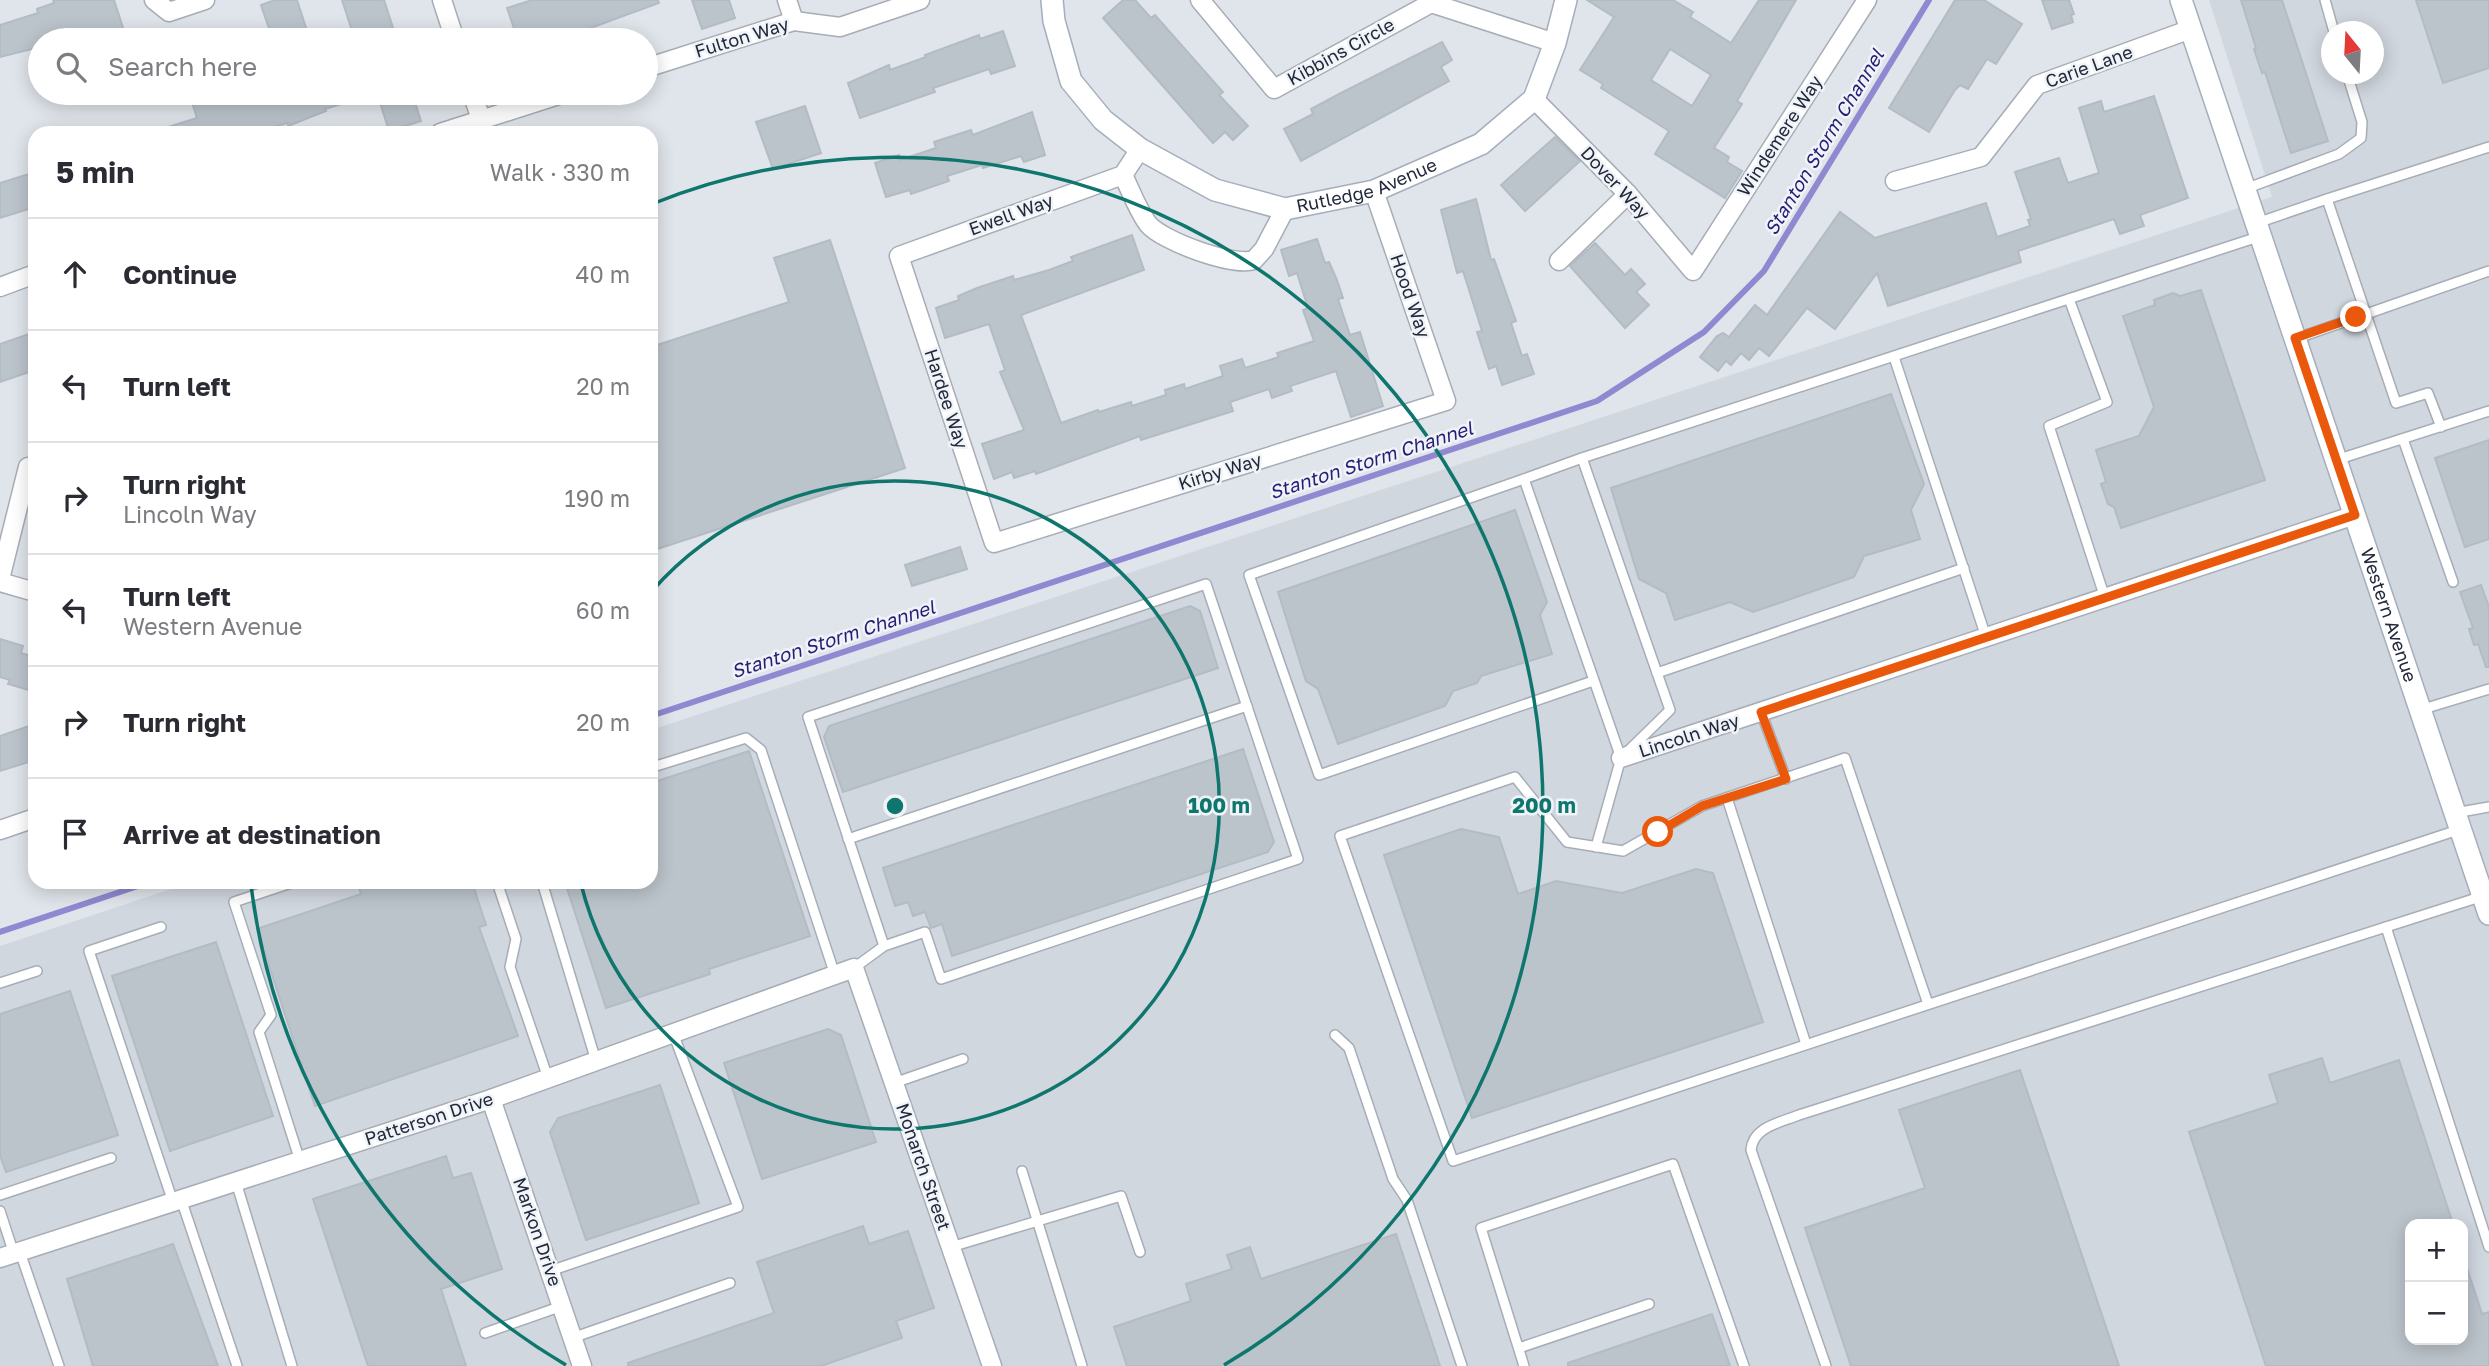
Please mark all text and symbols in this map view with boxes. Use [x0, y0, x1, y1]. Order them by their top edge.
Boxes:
street label: Fulton Way [692, 12, 791, 62]
street label: Kibbins Circle [1283, 13, 1398, 90]
north arrow [2321, 21, 2384, 84]
search box [28, 28, 658, 105]
street label: Carie Lane [2042, 40, 2135, 92]
water label: Stanton Storm Channel [1759, 44, 1889, 239]
icon: search [52, 48, 90, 86]
text: Search here [108, 51, 257, 82]
street label: Windemere Way [1732, 71, 1826, 200]
street label: Dover Way [1577, 141, 1655, 223]
street label: Rutledge Avenue [1294, 153, 1440, 216]
text: 5 min [56, 154, 134, 190]
text: Walk · 330 m [490, 158, 630, 186]
street label: Ewell Way [965, 189, 1056, 239]
street label: Hood Way [1386, 251, 1436, 341]
icon: ahead [56, 255, 94, 293]
text: Continue [123, 259, 237, 290]
text: 40 m [576, 260, 630, 288]
route end [2340, 301, 2371, 332]
street label: Hardee Way [920, 346, 973, 451]
icon: left [56, 367, 94, 405]
text: Turn left [123, 371, 231, 402]
text: 20 m [576, 372, 630, 400]
water label: Stanton Storm Channel [1266, 415, 1476, 503]
street label: Kirby Way [1175, 448, 1264, 494]
text: Turn right [123, 469, 246, 500]
icon: right [56, 479, 94, 517]
text: 190 m [565, 484, 630, 512]
text: Lincoln Way [123, 500, 257, 528]
street label: Western Avenue [2356, 545, 2422, 685]
text: Turn left [123, 581, 231, 612]
icon: left [56, 591, 94, 629]
water label: Stanton Storm Channel [728, 594, 938, 682]
text: 60 m [576, 596, 630, 624]
text: Western Avenue [123, 612, 302, 640]
icon: right [56, 703, 94, 741]
text: Turn right [123, 707, 246, 738]
text: 20 m [576, 708, 630, 736]
street label: Lincoln Way [1636, 708, 1742, 762]
text: 100 m [1188, 792, 1250, 818]
text: 200 m [1512, 792, 1576, 818]
centre of rings [883, 794, 907, 818]
icon: arrive [56, 815, 94, 853]
route start [1642, 816, 1673, 847]
text: Arrive at destination [123, 819, 381, 850]
street label: Patterson Drive [362, 1087, 496, 1149]
street label: Monarch Street [892, 1100, 956, 1233]
street label: Markon Drive [509, 1174, 567, 1289]
map controls [2405, 1219, 2468, 1345]
button: + [2405, 1219, 2468, 1282]
button: − [2405, 1282, 2468, 1345]

